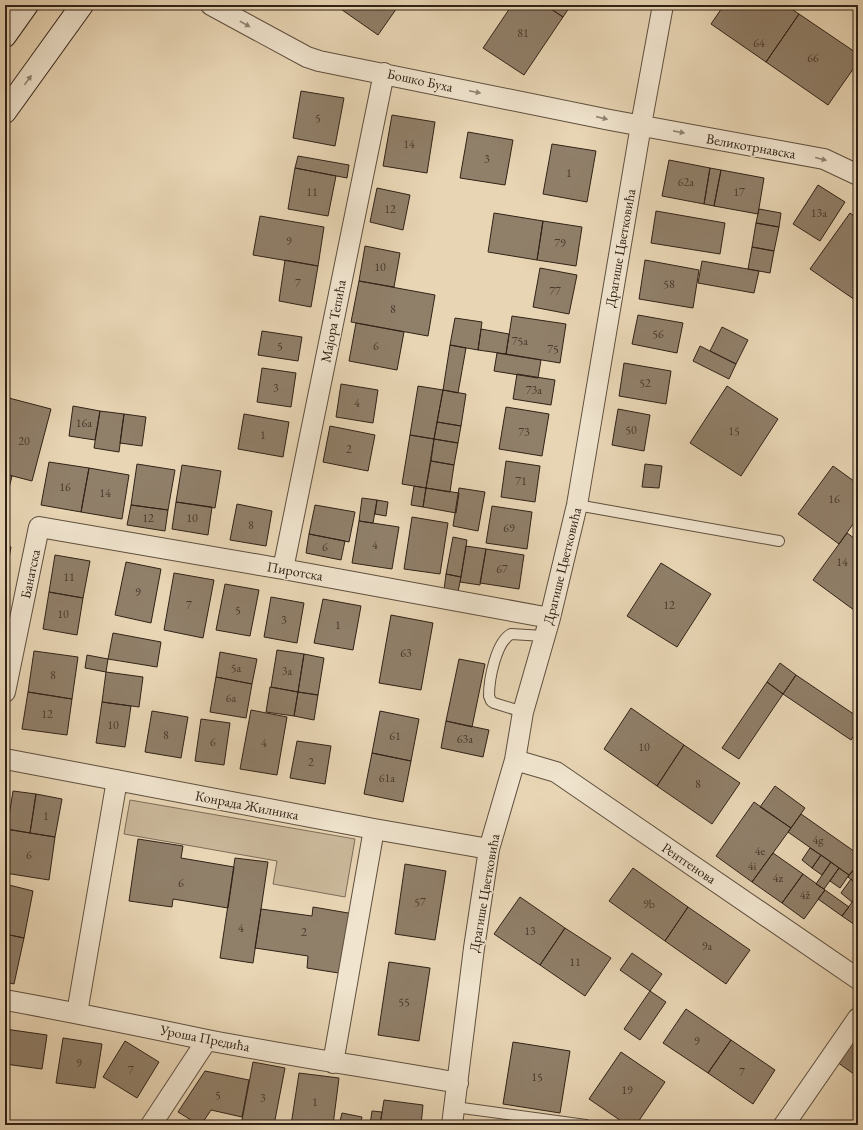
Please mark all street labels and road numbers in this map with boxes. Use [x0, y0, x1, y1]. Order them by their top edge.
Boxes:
street label: Бошко Буха [385, 64, 455, 96]
street label: Великотрнавска [705, 129, 798, 163]
street label: Драгише Цветковића [601, 187, 639, 309]
street label: Мајора Тепића [316, 278, 350, 364]
street label: Драгише Цветковића [539, 505, 585, 627]
street label: Банатска [16, 547, 44, 600]
street label: Пиротска [266, 557, 325, 585]
street label: Конрада Жилника [194, 786, 301, 824]
street label: Драгише Цветковића [465, 832, 503, 954]
street label: Рентгенова [658, 838, 720, 888]
street label: Уроша Предића [158, 1020, 252, 1056]

